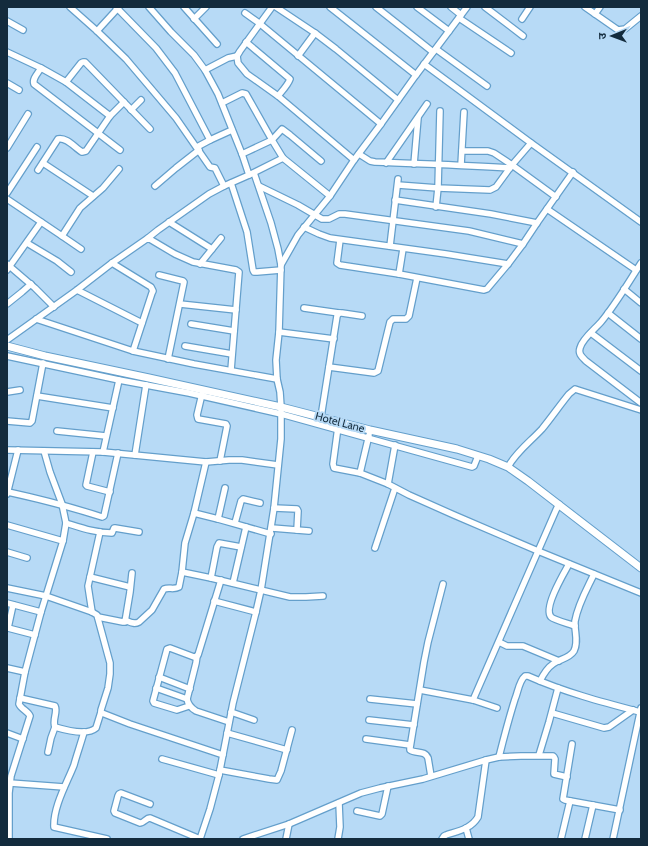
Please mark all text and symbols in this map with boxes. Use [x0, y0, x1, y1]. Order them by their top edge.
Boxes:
north arrow [592, 16, 632, 56]
text: उ [595, 32, 609, 40]
street label: Hotel Lane [314, 409, 367, 435]

